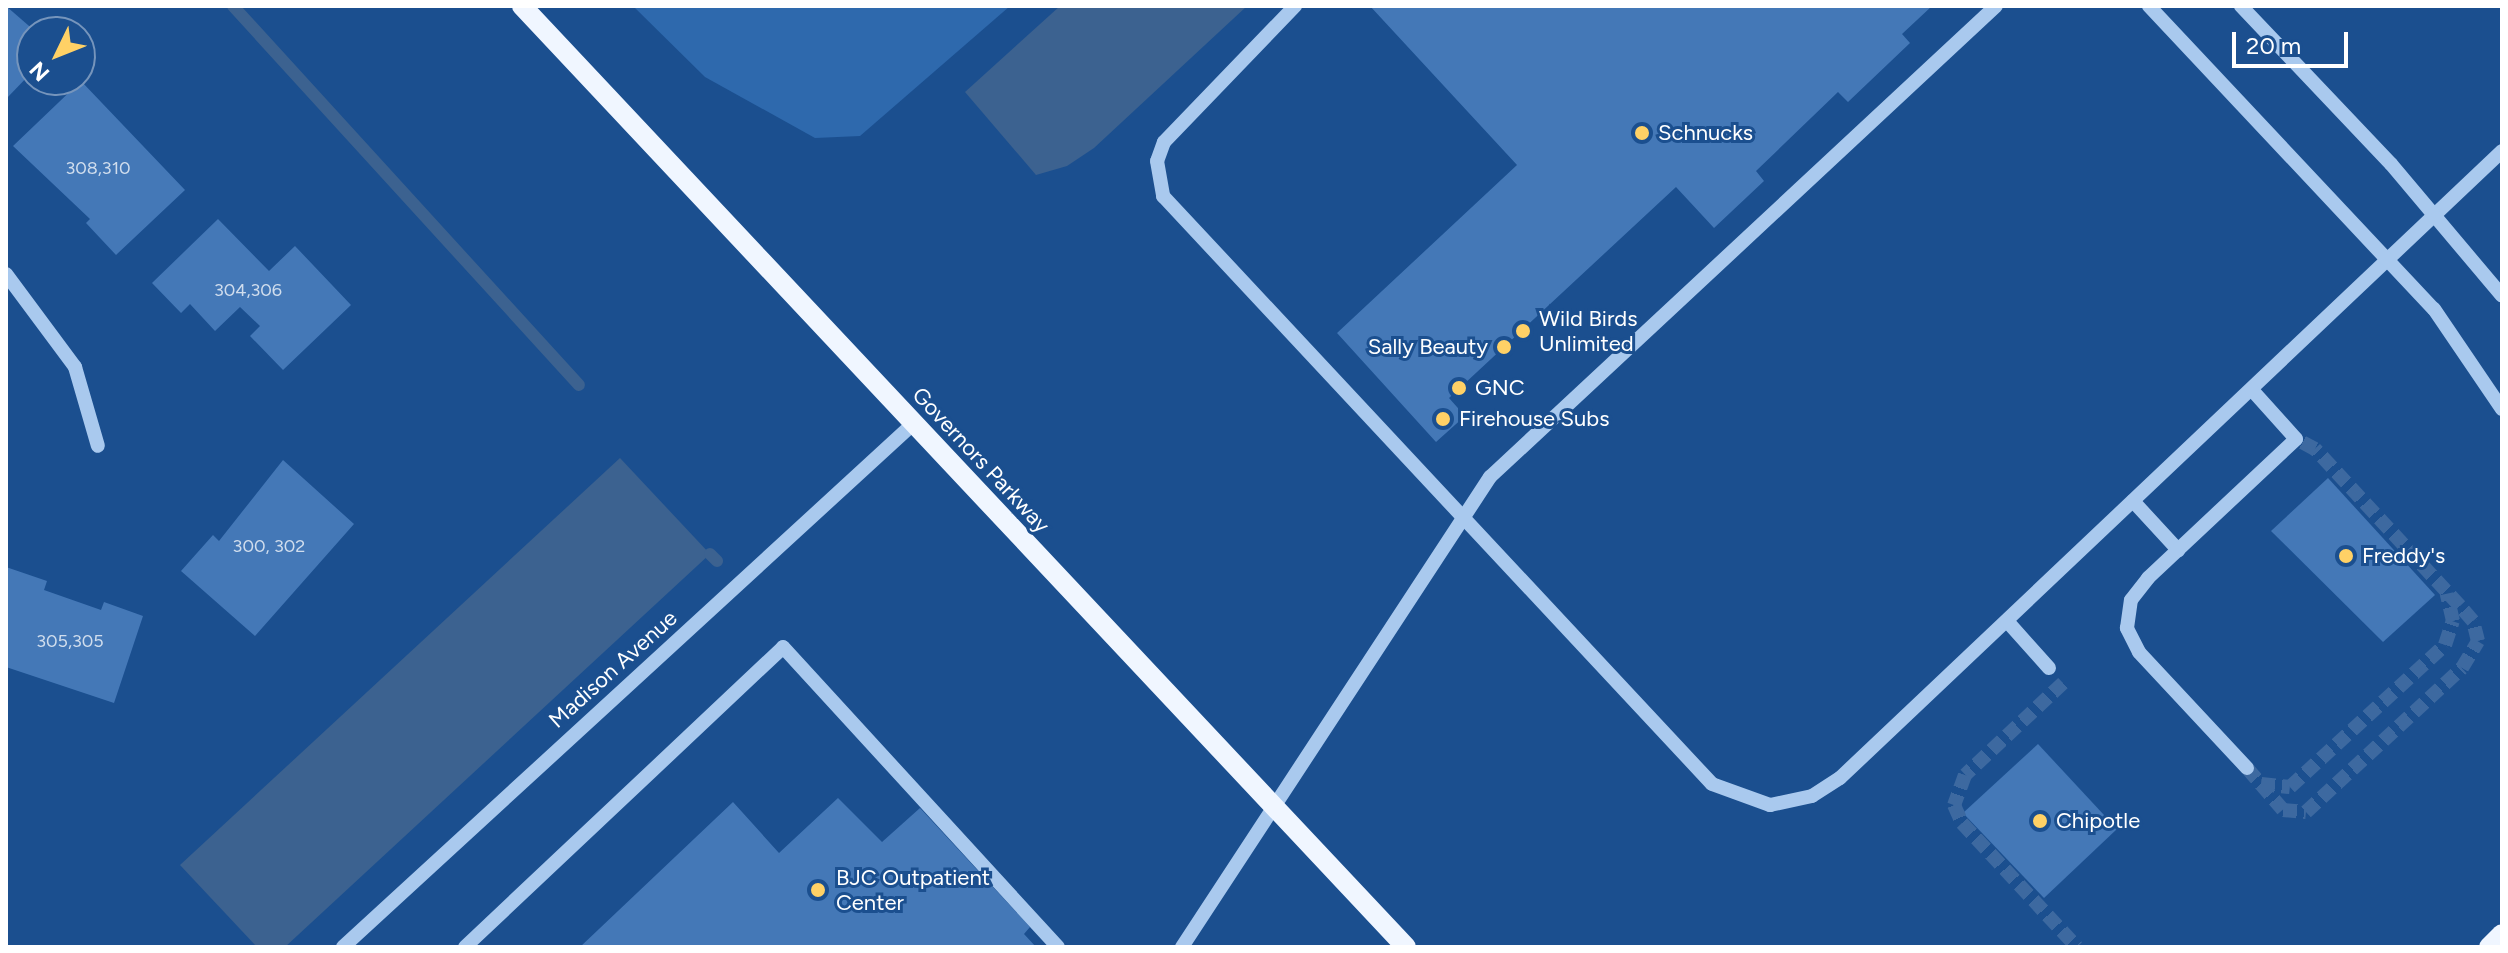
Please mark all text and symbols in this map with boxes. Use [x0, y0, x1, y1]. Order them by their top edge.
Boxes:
north arrow [16, 16, 96, 96]
scale bar [2236, 16, 2352, 66]
text: 20 m [2246, 31, 2301, 60]
text: N [24, 56, 55, 87]
place label: Schnucks [1658, 120, 1753, 146]
marker: Schnucks [1633, 124, 1651, 142]
house number: 308,310 [65, 157, 131, 179]
house number: 304,306 [214, 279, 282, 301]
place label: Wild Birds Unlimited [1539, 305, 1638, 356]
marker: Wild Birds Unlimited [1514, 322, 1532, 340]
place label: Sally Beauty [1368, 334, 1488, 360]
marker: Sally Beauty [1495, 338, 1513, 356]
place label: GNC [1475, 375, 1525, 401]
marker: GNC [1450, 379, 1468, 397]
street label: Governors Parkway [907, 382, 1055, 538]
place label: Firehouse Subs [1459, 406, 1609, 432]
marker: Firehouse Subs [1434, 410, 1452, 428]
house number: 300, 302 [233, 535, 305, 557]
place label: Freddy's [2362, 543, 2445, 569]
marker: Freddy's [2337, 547, 2355, 565]
street label: Madison Avenue [544, 605, 682, 733]
house number: 305,305 [36, 630, 104, 652]
place label: Chipotle [2056, 808, 2140, 834]
marker: Chipotle [2031, 812, 2049, 830]
place label: BJC Outpatient Center [836, 864, 990, 916]
marker: BJC Outpatient Center [807, 879, 829, 901]

